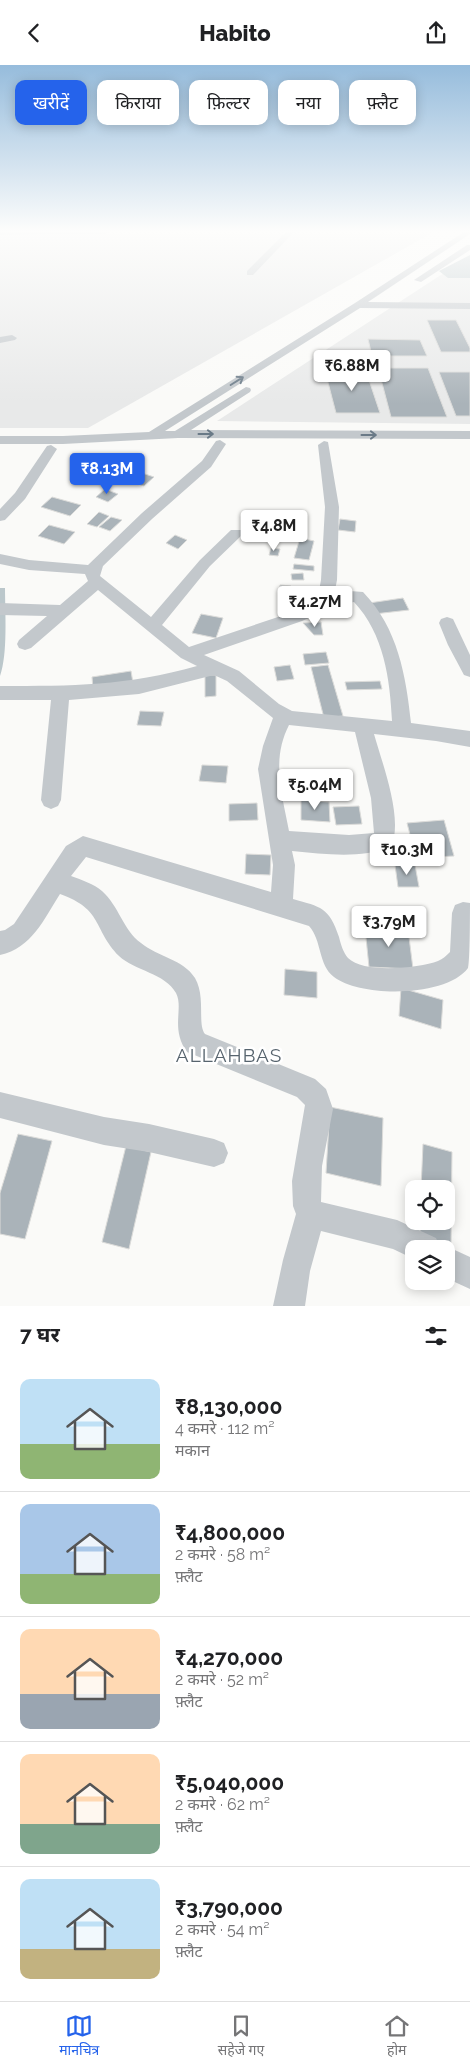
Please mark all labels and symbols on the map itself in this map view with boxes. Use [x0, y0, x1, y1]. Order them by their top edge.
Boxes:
pin: ₹6.88M [311, 349, 393, 392]
one-way arrow [230, 376, 244, 386]
one-way arrow [198, 429, 214, 439]
one-way arrow [360, 430, 376, 440]
pin: ₹8.13M [66, 453, 148, 495]
pin: ₹4.8M [239, 509, 309, 552]
pin: ₹4.27M [274, 585, 356, 628]
pin: ₹5.04M [274, 769, 356, 811]
pin: ₹10.3M [366, 833, 448, 876]
pin: ₹3.79M [348, 905, 430, 948]
district label: ALLAHBAS [176, 1044, 282, 1066]

